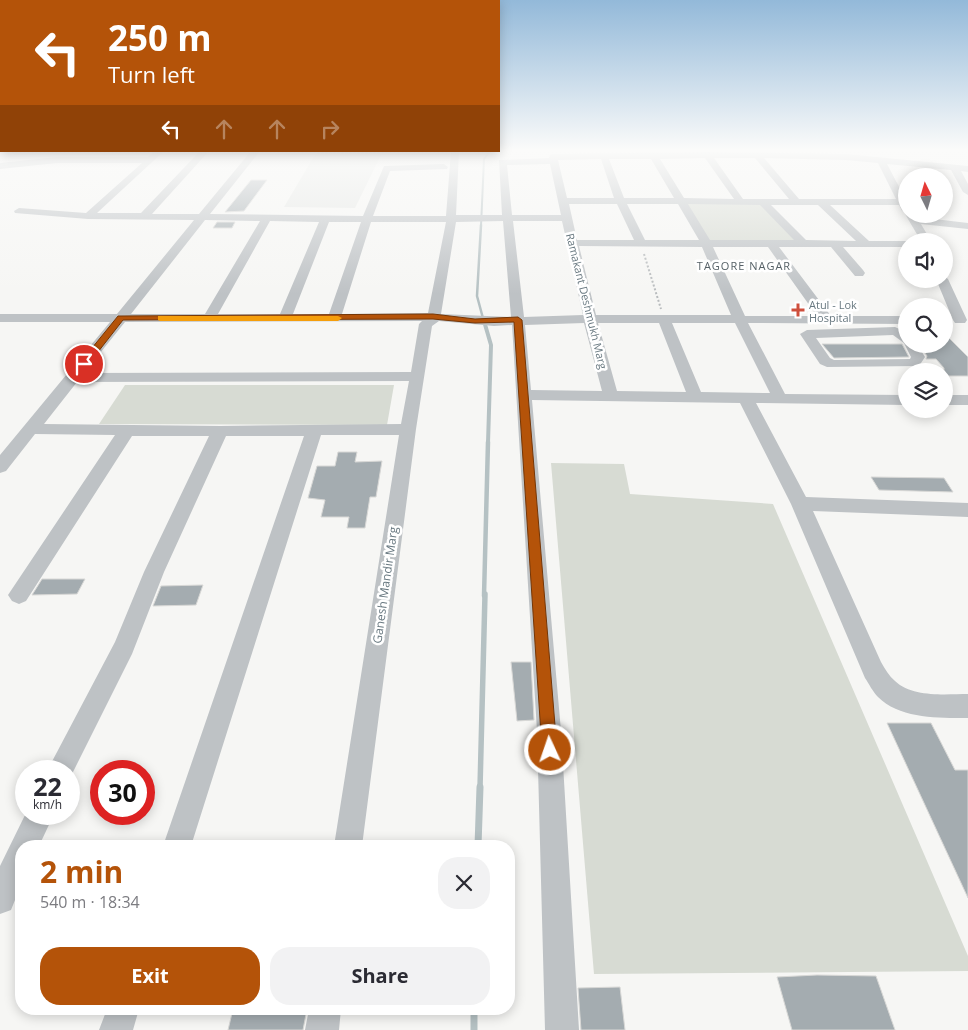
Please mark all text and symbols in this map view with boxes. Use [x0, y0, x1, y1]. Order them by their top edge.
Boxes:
text: 250 m [108, 14, 212, 61]
icon: left [25, 20, 90, 85]
text: Turn left [108, 59, 195, 89]
icon: left [157, 115, 185, 143]
icon: ahead [210, 115, 238, 143]
icon: ahead [263, 115, 291, 143]
icon: right [316, 115, 344, 143]
north arrow [898, 168, 952, 222]
map controls [898, 168, 953, 418]
street label: Ramakant Deshmukh Marg [563, 231, 611, 371]
button: sound [898, 233, 953, 288]
district label: TAGORE NAGAR [697, 258, 791, 273]
place label: Atul - Lok Hospital [809, 297, 857, 325]
button: search [898, 298, 953, 353]
marker: Atul - Lok Hospital [791, 303, 805, 317]
pin [63, 343, 105, 385]
icon: arrive [70, 350, 98, 378]
button: layers [898, 363, 953, 418]
street label: Ganesh Mandir Marg [368, 525, 402, 645]
position arrow [523, 723, 575, 775]
speed limit sign: 30 [90, 760, 155, 825]
text: 22 [33, 769, 62, 803]
text: km/h [33, 796, 62, 813]
text: 2 min [40, 851, 123, 892]
button: close [438, 857, 490, 909]
text: 540 m · 18:34 [40, 891, 140, 913]
button: Exit [40, 947, 260, 1005]
button: Share [270, 947, 490, 1005]

